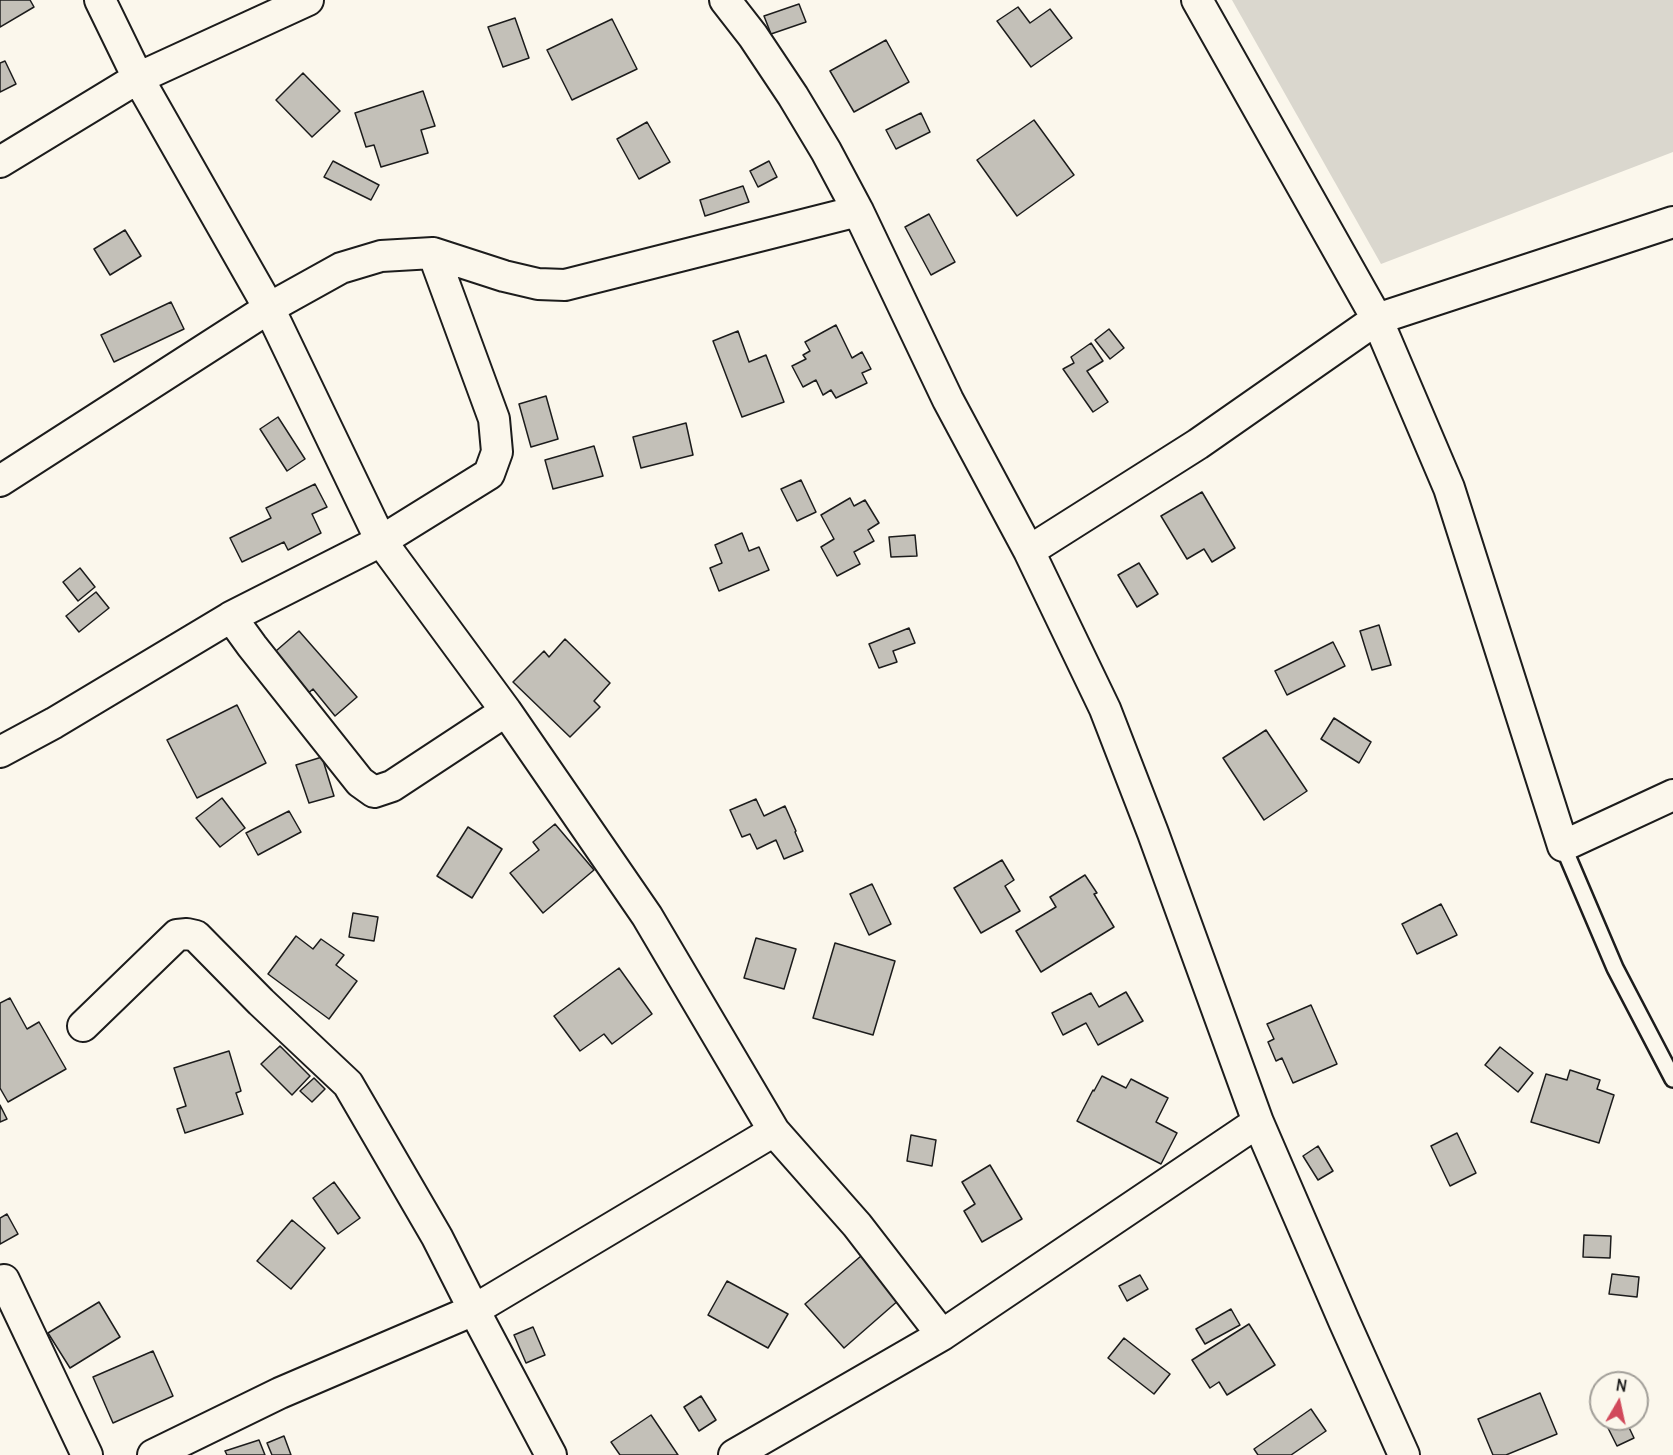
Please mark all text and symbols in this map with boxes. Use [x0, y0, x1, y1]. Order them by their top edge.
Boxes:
north arrow [1589, 1371, 1649, 1431]
text: N [1614, 1374, 1629, 1396]

